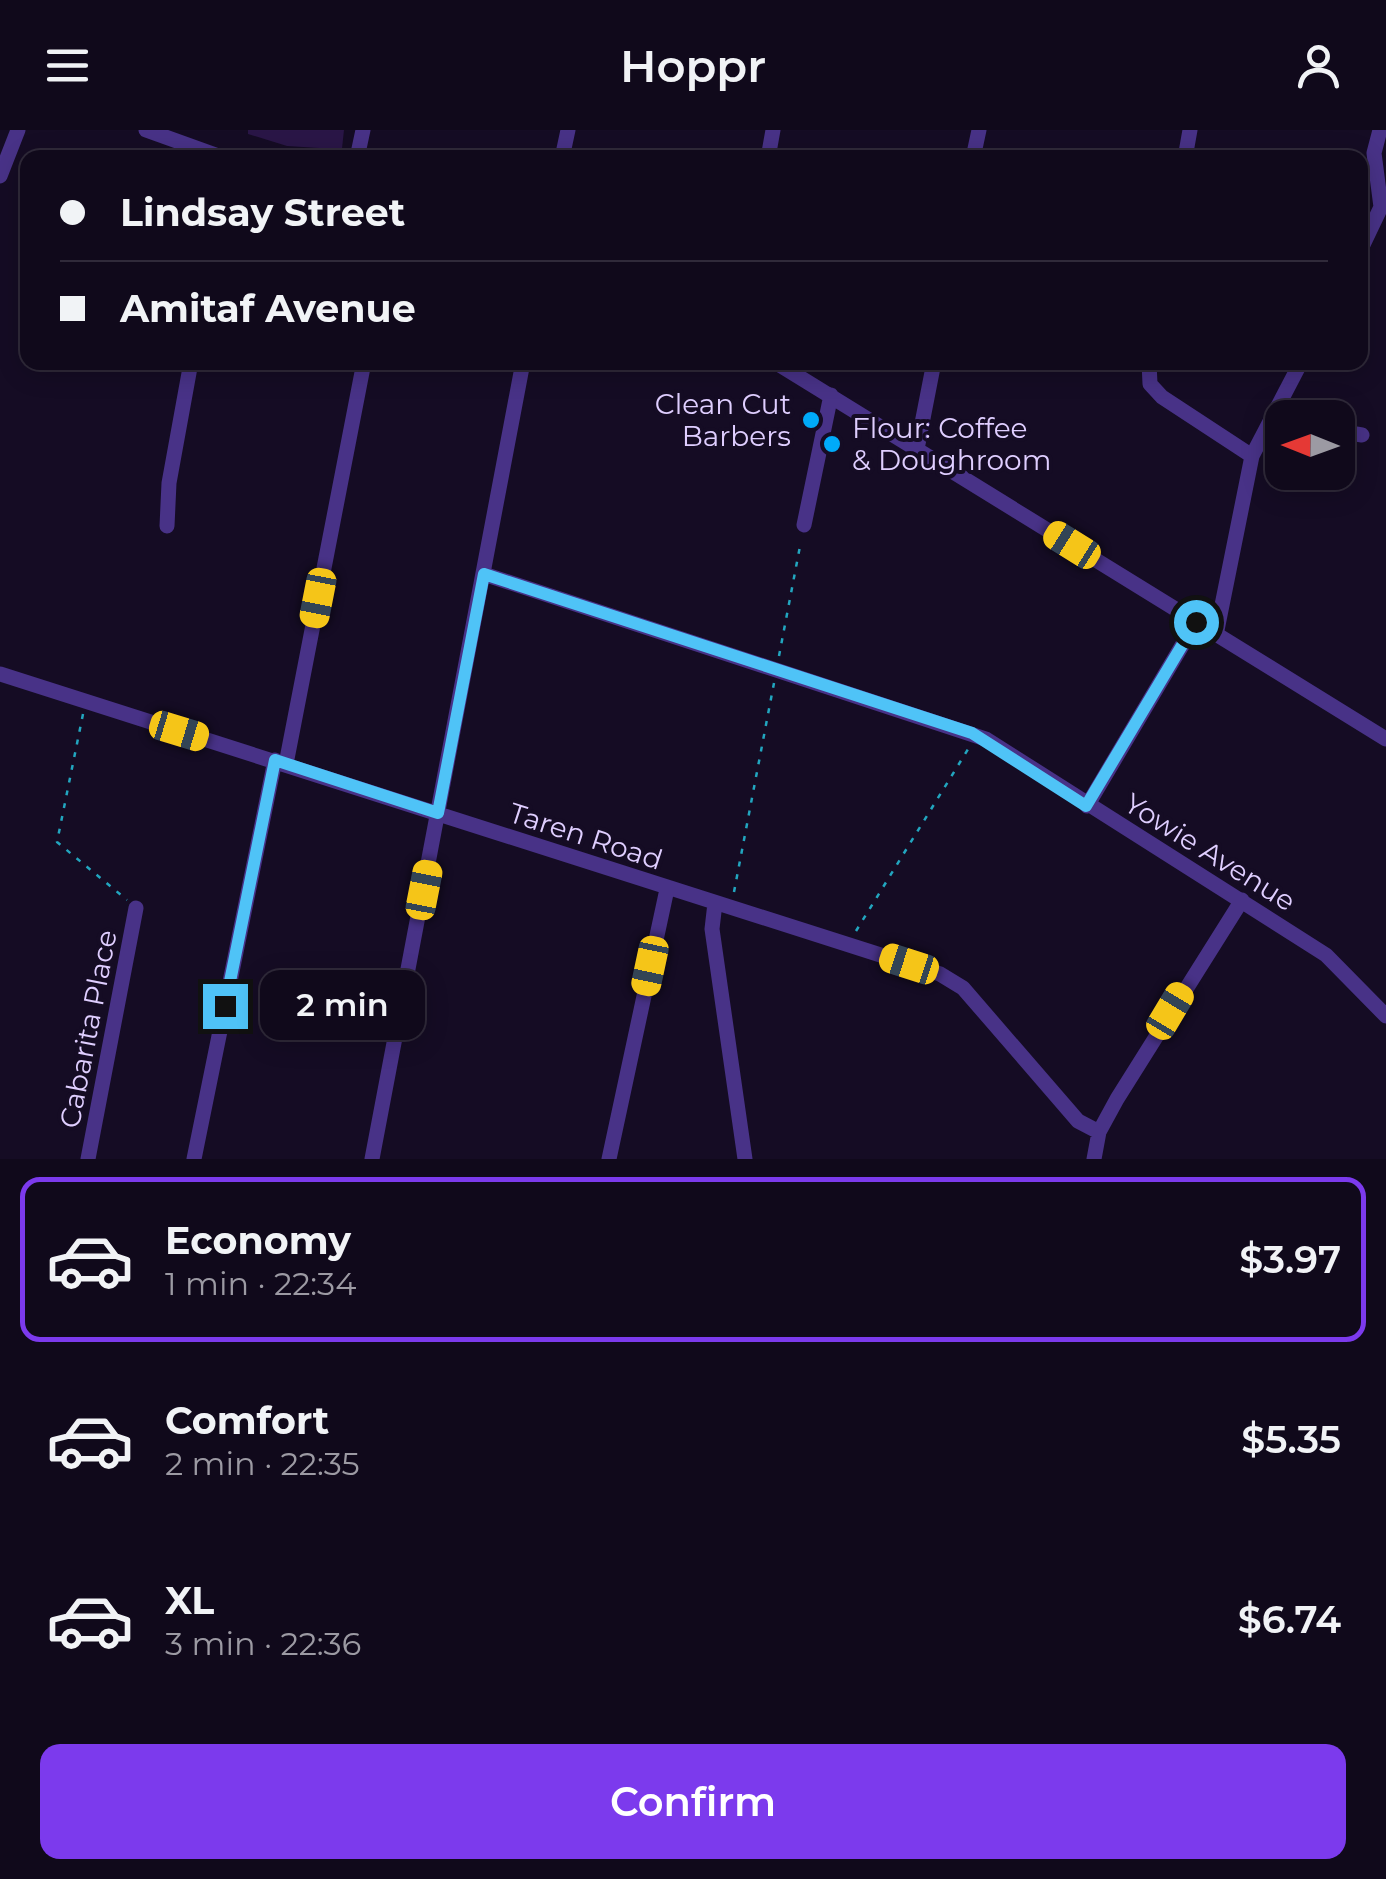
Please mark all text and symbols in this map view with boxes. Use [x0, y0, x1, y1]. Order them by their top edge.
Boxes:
icon: menu [40, 38, 95, 93]
text: Hoppr [620, 38, 766, 93]
icon: person [1291, 38, 1346, 93]
text: Lindsay Street [120, 189, 405, 236]
text: Amitaf Avenue [120, 285, 416, 332]
place label: Clean Cut Barbers [655, 387, 791, 453]
north arrow [1265, 400, 1355, 490]
map controls [1265, 400, 1355, 490]
marker: Clean Cut Barbers [800, 409, 822, 431]
place label: Flour: Coffee & Doughroom [852, 411, 1051, 477]
marker: Flour: Coffee & Doughroom [821, 433, 843, 455]
car [1039, 516, 1105, 574]
car [298, 566, 338, 630]
route start [1174, 600, 1219, 645]
car [146, 708, 212, 754]
street label: Yowie Avenue [1118, 786, 1302, 918]
street label: Taren Road [505, 795, 667, 877]
car [404, 858, 444, 922]
street label: Cabarita Place [52, 927, 124, 1131]
car [629, 934, 671, 998]
car [876, 940, 942, 988]
callout: 2 min [260, 971, 425, 1041]
car [1142, 978, 1198, 1044]
route end [203, 984, 248, 1029]
text: 2 min [296, 985, 389, 1024]
icon: car [45, 1215, 135, 1305]
text: Economy [165, 1217, 351, 1264]
text: $3.97 [1239, 1236, 1341, 1283]
text: 1 min · 22:34 [165, 1264, 356, 1303]
icon: car [45, 1395, 135, 1485]
text: Comfort [165, 1397, 329, 1444]
text: $5.35 [1241, 1416, 1341, 1463]
text: 2 min · 22:35 [165, 1444, 360, 1483]
icon: car [45, 1575, 135, 1665]
text: XL [165, 1577, 214, 1624]
text: $6.74 [1238, 1596, 1341, 1643]
text: 3 min · 22:36 [165, 1624, 361, 1663]
button: Confirm [40, 1744, 1346, 1859]

